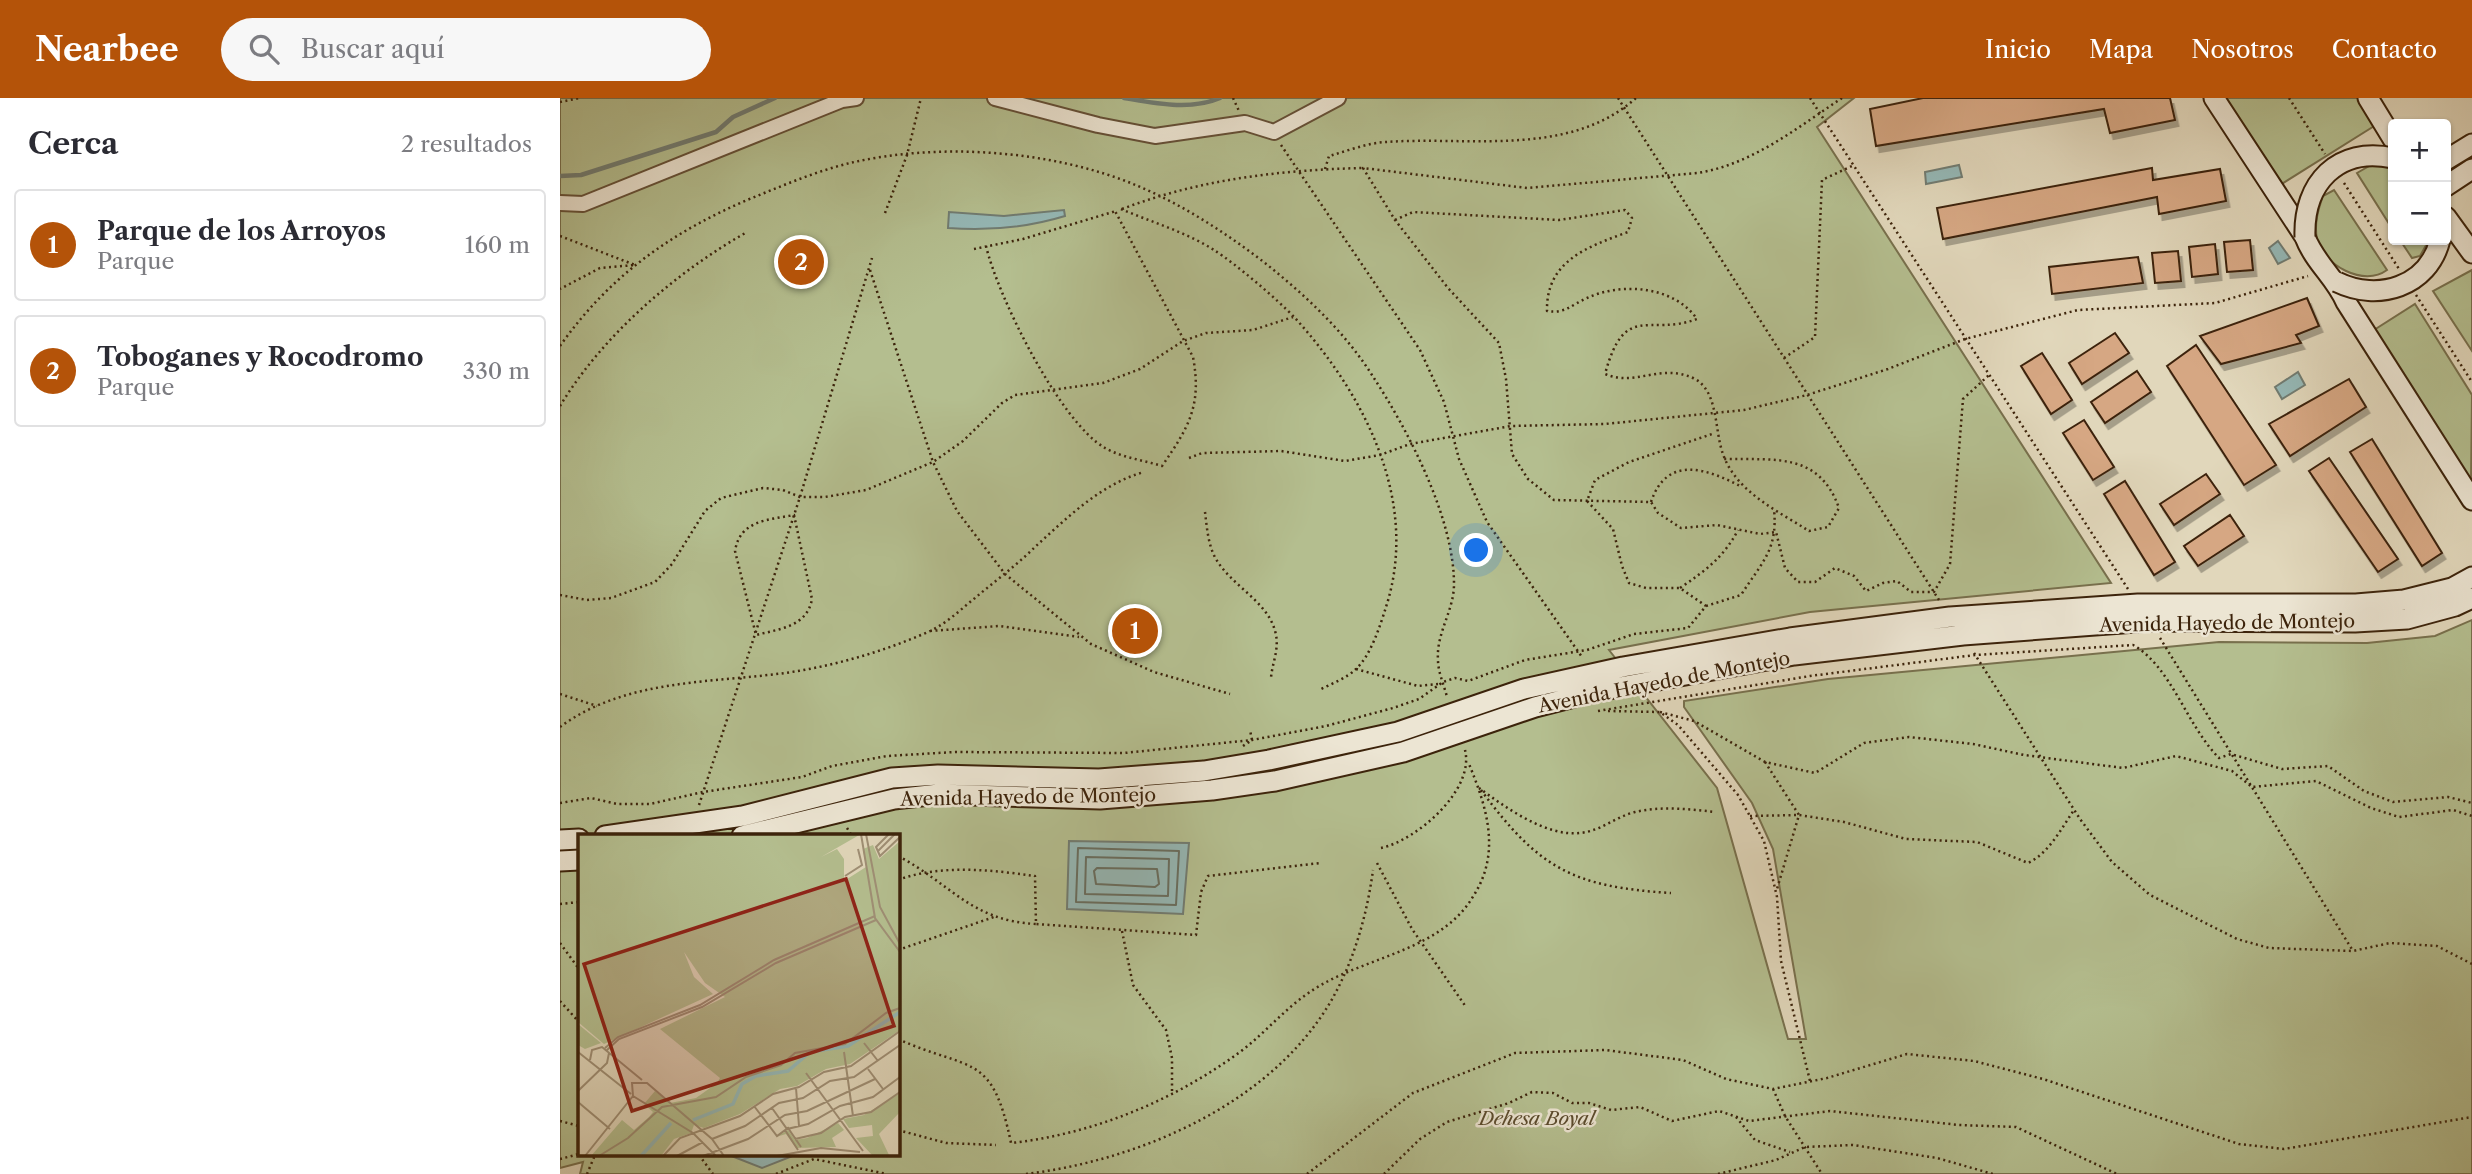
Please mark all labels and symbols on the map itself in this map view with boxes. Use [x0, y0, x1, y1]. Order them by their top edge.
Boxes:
pin: 2 [778, 236, 824, 288]
your location [1459, 533, 1493, 567]
pin: 1 [1112, 605, 1158, 657]
street label: Avenida Hayedo de Montejo [2098, 609, 2355, 637]
street label: Avenida Hayedo de Montejo [1535, 646, 1792, 718]
street label: Avenida Hayedo de Montejo [899, 783, 1156, 811]
inset map [578, 834, 900, 1156]
park label: Dehesa Boyal [1477, 1107, 1597, 1130]

